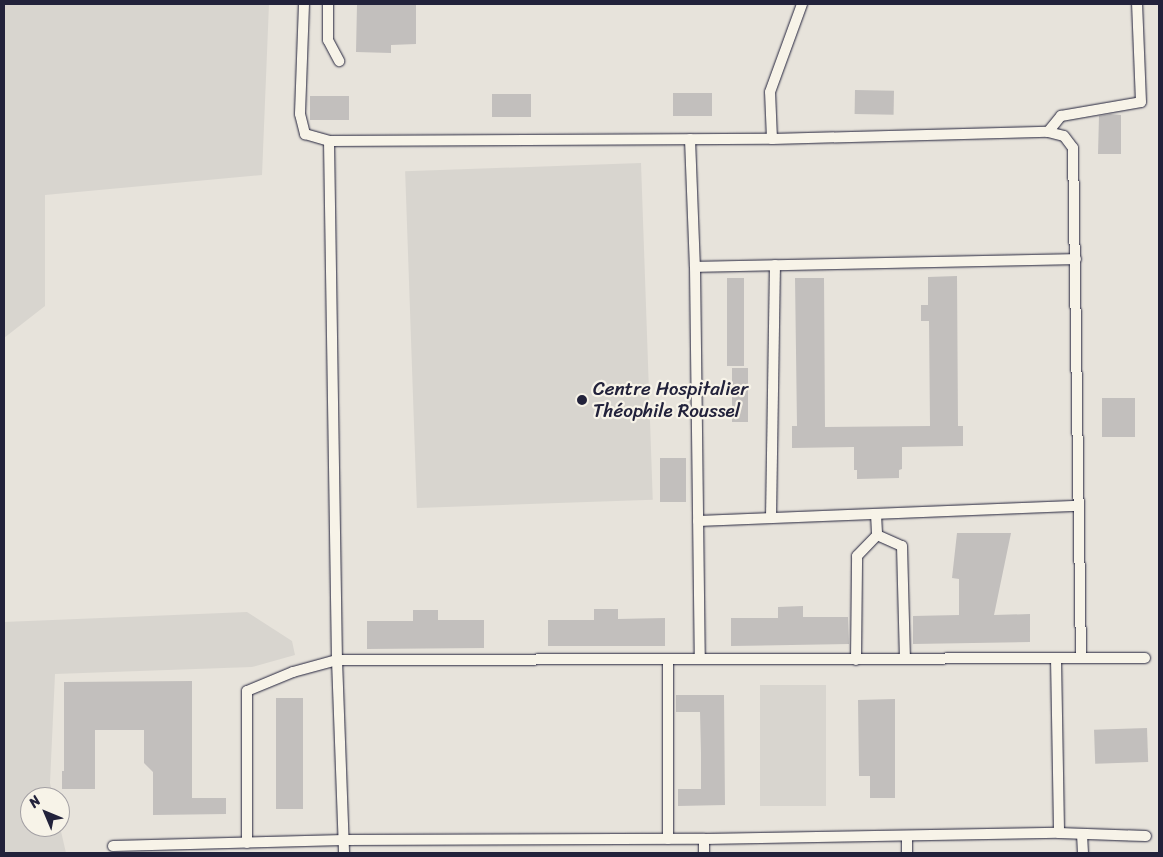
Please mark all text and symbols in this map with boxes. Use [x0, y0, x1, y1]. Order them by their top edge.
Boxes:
place label: Centre Hospitalier Théophile Roussel [593, 378, 748, 422]
marker: Centre Hospitalier Théophile Roussel [575, 393, 589, 407]
north arrow [20, 787, 70, 837]
text: N [22, 789, 47, 814]

